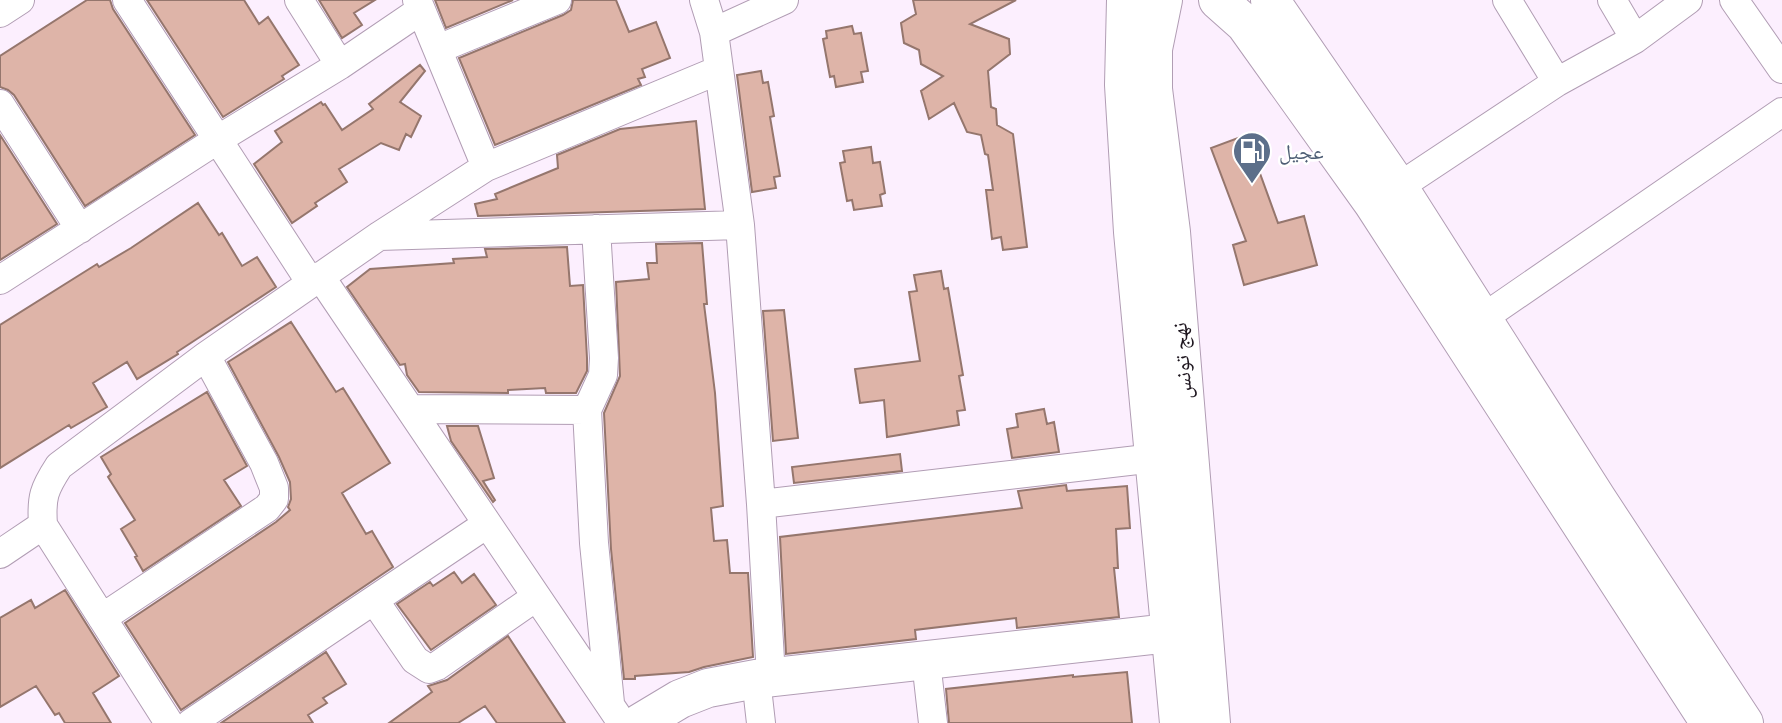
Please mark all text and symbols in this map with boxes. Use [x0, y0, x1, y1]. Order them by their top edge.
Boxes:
fuel station icon: عجيل [1231, 130, 1273, 185]
place label: عجيل [1279, 137, 1324, 165]
street label: نهج تونس [1164, 322, 1198, 400]

